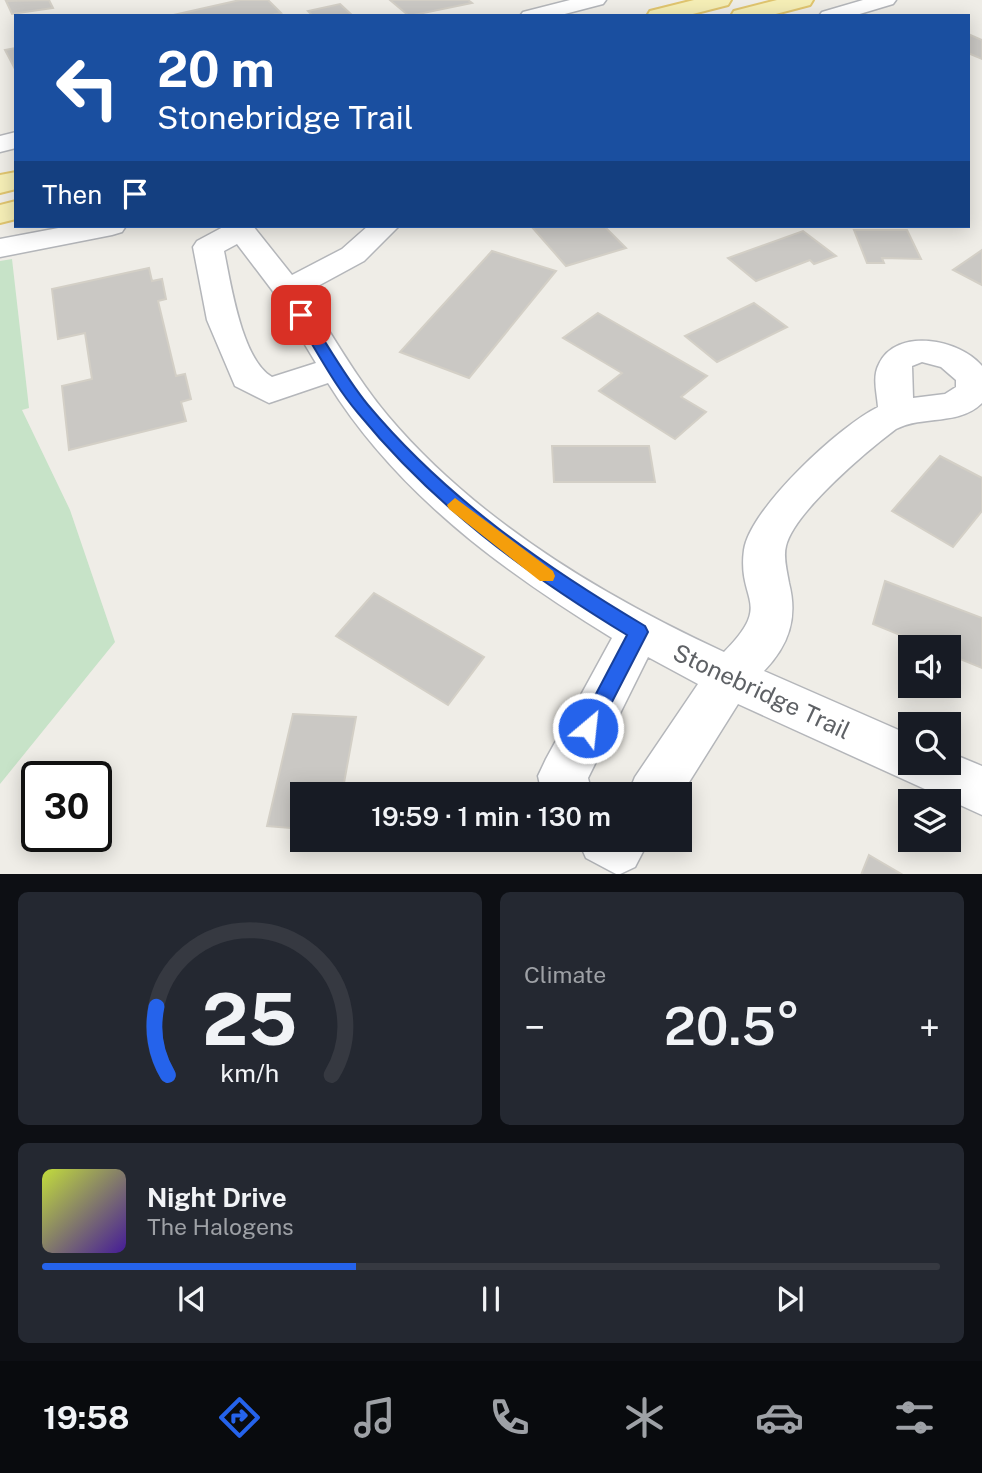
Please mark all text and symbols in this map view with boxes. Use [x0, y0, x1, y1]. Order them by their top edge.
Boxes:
text: 20 m [157, 40, 275, 98]
icon: left [42, 42, 133, 133]
text: Stonebridge Trail [157, 99, 414, 136]
icon: arrive [116, 175, 154, 213]
text: Then [42, 179, 102, 210]
pin [271, 285, 331, 345]
icon: arrive [282, 296, 320, 334]
map controls [898, 635, 961, 852]
button: sound [898, 635, 961, 698]
street label: Stonebridge Trail [669, 638, 855, 744]
position arrow [551, 691, 625, 765]
button: search [898, 712, 961, 775]
speed limit sign: 30 [21, 761, 112, 852]
button: layers [898, 789, 961, 852]
text: 19:59 · 1 min · 130 m [371, 801, 611, 832]
text: Climate [524, 961, 606, 988]
text: 25 [202, 976, 298, 1061]
text: 20.5° [664, 996, 800, 1057]
text: − [524, 1005, 545, 1050]
text: + [919, 1005, 940, 1050]
text: km/h [221, 1057, 279, 1087]
text: Night Drive [147, 1182, 287, 1213]
text: The Halogens [147, 1213, 294, 1240]
icon: previous [173, 1280, 211, 1318]
icon: pause [472, 1280, 510, 1318]
icon: next [771, 1280, 809, 1318]
icon: directions [215, 1393, 264, 1442]
icon: music [350, 1393, 399, 1442]
icon: phone [485, 1393, 534, 1442]
icon: climate [620, 1393, 669, 1442]
icon: car [755, 1393, 804, 1442]
icon: filters [890, 1393, 939, 1442]
text: 19:58 [43, 1399, 129, 1436]

